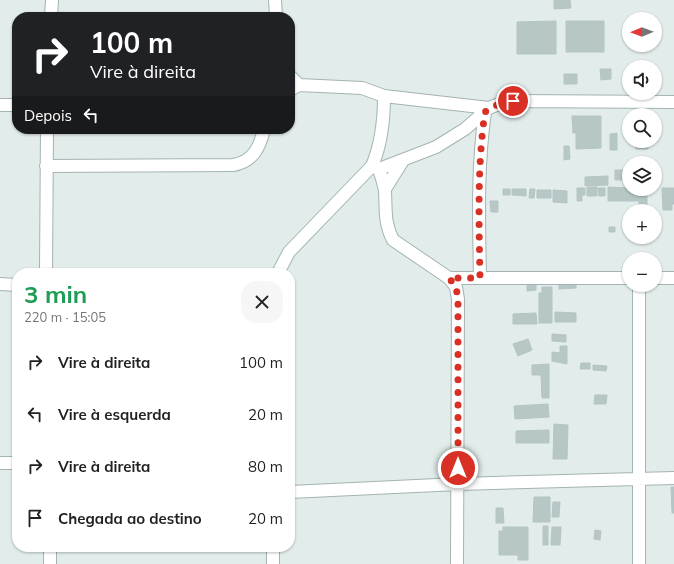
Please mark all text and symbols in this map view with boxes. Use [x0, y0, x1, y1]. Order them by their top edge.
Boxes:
north arrow [622, 12, 662, 52]
map controls [622, 12, 662, 292]
text: 100 m [90, 25, 173, 60]
icon: right [24, 28, 76, 80]
text: Vire à direita [90, 60, 196, 83]
button: sound [622, 60, 662, 100]
pin [496, 84, 530, 118]
icon: arrive [502, 90, 524, 112]
icon: left [80, 104, 102, 126]
text: Depois [24, 106, 72, 125]
button: search [622, 108, 662, 148]
button: layers [622, 156, 662, 196]
button: + [622, 204, 662, 244]
button: − [622, 252, 662, 292]
text: 3 min [24, 279, 87, 309]
button: close [241, 281, 283, 323]
text: 220 m · 15:05 [24, 309, 106, 325]
icon: right [24, 351, 46, 373]
text: Vire à direita [58, 353, 150, 372]
text: 100 m [239, 353, 283, 372]
icon: left [24, 403, 46, 425]
text: Vire à esquerda [58, 405, 171, 424]
text: 20 m [248, 405, 283, 424]
position arrow [437, 447, 479, 489]
icon: right [24, 455, 46, 477]
text: Vire à direita [58, 457, 150, 476]
text: 80 m [248, 457, 283, 476]
icon: arrive [24, 507, 46, 529]
text: Chegada ao destino [58, 509, 202, 528]
text: 20 m [248, 509, 283, 528]

